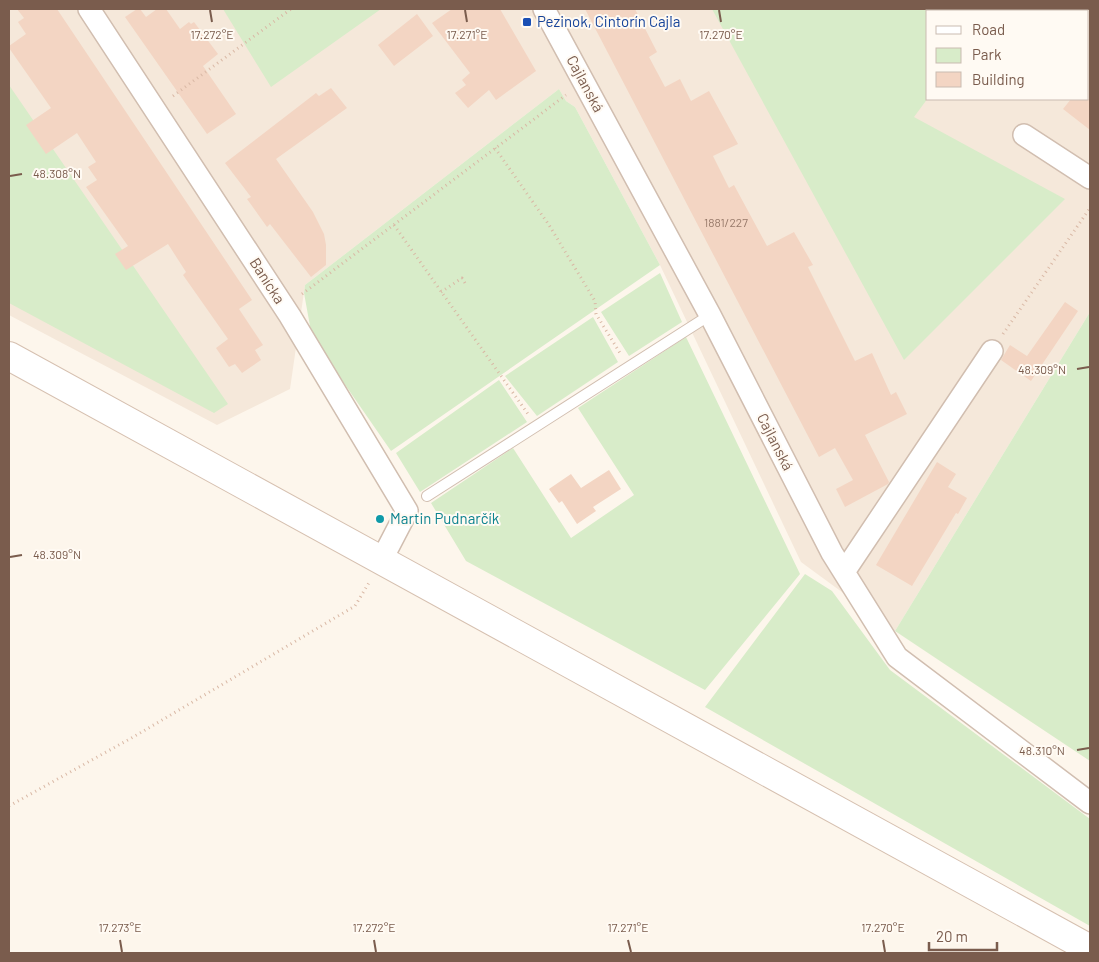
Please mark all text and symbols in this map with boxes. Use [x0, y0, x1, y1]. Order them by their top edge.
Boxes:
legend [926, 10, 1089, 100]
place label: Pezinok, Cintorín Cajla [537, 12, 680, 30]
marker: Pezinok, Cintorín Cajla [521, 16, 533, 28]
text: Road [972, 20, 1005, 38]
text: 17.272°E [190, 27, 234, 41]
text: 17.271°E [447, 27, 487, 41]
text: 17.270°E [699, 27, 743, 41]
text: Park [972, 45, 1002, 63]
street label: Cajlanská [563, 52, 608, 115]
text: Building [972, 70, 1025, 88]
text: 48.308°N [33, 166, 81, 180]
house number: 1881/227 [704, 215, 748, 229]
street label: Banícka [246, 254, 289, 307]
text: 48.309°N [1018, 362, 1066, 376]
street label: Cajlanská [754, 410, 798, 473]
place label: Martin Pudnarčík [390, 509, 500, 527]
marker: Martin Pudnarčík [374, 513, 386, 525]
text: 48.309°N [33, 547, 81, 561]
text: 48.310°N [1019, 743, 1065, 757]
text: 17.273°E [99, 920, 141, 934]
text: 17.272°E [352, 920, 396, 934]
text: 17.271°E [608, 920, 648, 934]
text: 17.270°E [861, 920, 905, 934]
scale bar [929, 920, 996, 952]
text: 20 m [936, 927, 968, 945]

